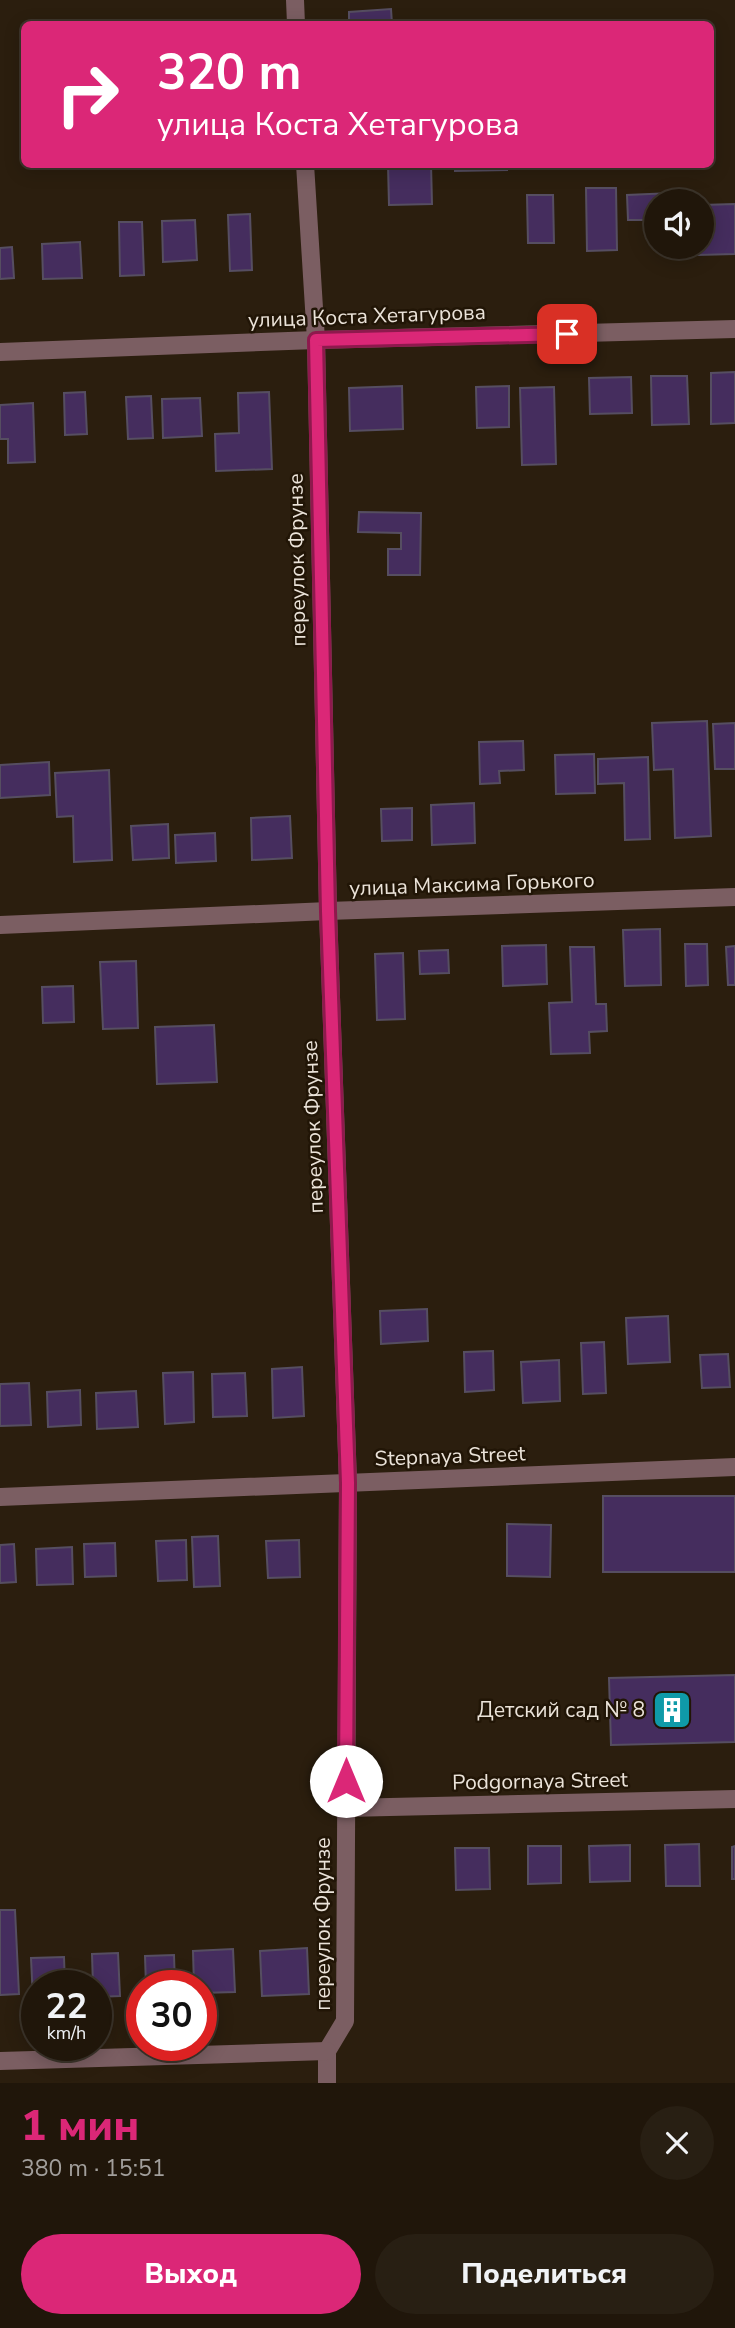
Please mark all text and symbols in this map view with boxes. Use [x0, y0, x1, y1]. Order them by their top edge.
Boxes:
text: 320 m [157, 39, 301, 106]
icon: right [42, 49, 133, 140]
text: улица Коста Хетагурова [157, 103, 520, 146]
map controls [644, 189, 714, 259]
button: sound [644, 189, 714, 259]
street label: улица Коста Хетагурова [248, 298, 486, 334]
pin [537, 304, 597, 364]
icon: arrive [548, 315, 586, 353]
street label: переулок Фрунзе [281, 473, 313, 647]
street label: улица Максима Горького [349, 866, 595, 902]
street label: переулок Фрунзе [296, 1040, 330, 1214]
street label: Stepnaya Street [374, 1439, 527, 1473]
building icon: Детский сад № 8 [651, 1689, 693, 1731]
place label: Детский сад № 8 [477, 1696, 645, 1724]
position arrow [309, 1744, 383, 1818]
street label: Podgornaya Street [452, 1765, 629, 1797]
street label: переулок Фрунзе [309, 1837, 337, 2011]
speed limit sign: 30 [126, 1970, 217, 2061]
text: 22 [45, 1983, 88, 2030]
text: km/h [47, 2021, 86, 2045]
text: 1 мин [21, 2098, 139, 2155]
button: close [640, 2106, 714, 2180]
text: 380 m · 15:51 [21, 2153, 166, 2184]
button: Выход [21, 2234, 361, 2314]
button: Поделиться [375, 2234, 714, 2314]

